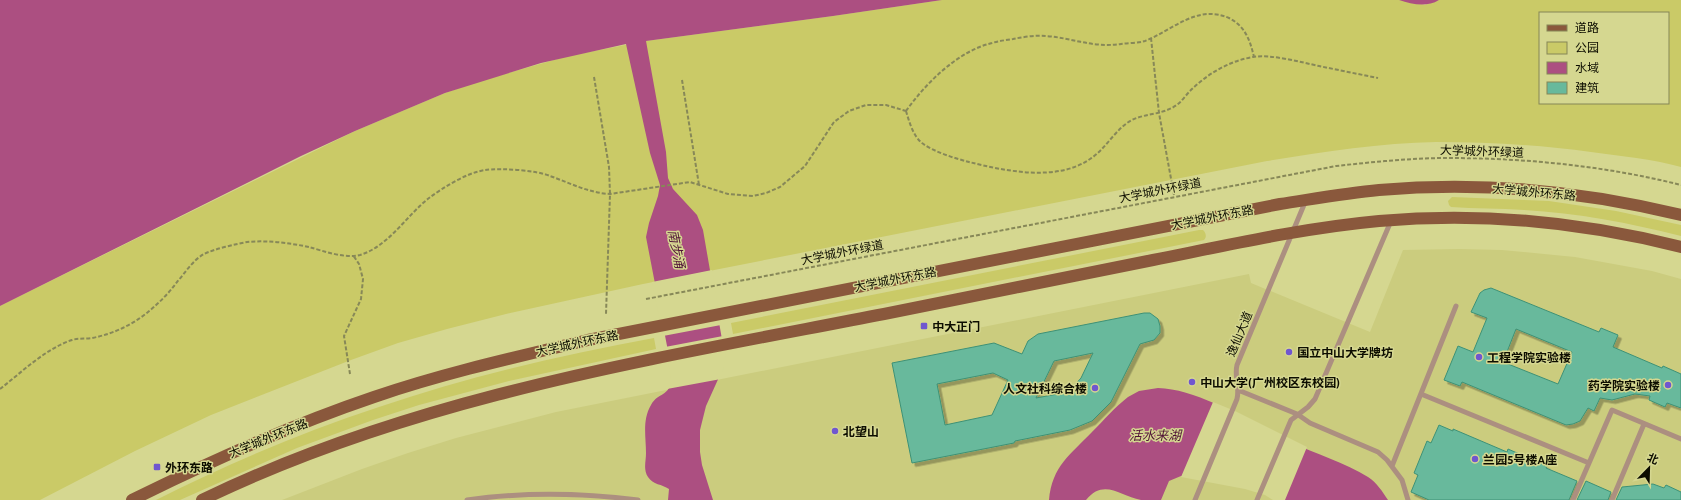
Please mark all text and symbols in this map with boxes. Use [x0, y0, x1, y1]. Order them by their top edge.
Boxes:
legend [1539, 12, 1669, 104]
text: 道路 [1575, 20, 1599, 35]
text: 公园 [1575, 40, 1599, 55]
text: 水域 [1575, 60, 1599, 75]
text: 建筑 [1575, 80, 1599, 95]
street label: 大学城外环绿道 [1440, 142, 1524, 160]
street label: 大学城外环绿道 [1117, 175, 1203, 205]
street label: 大学城外环东路 [1491, 181, 1577, 203]
street label: 大学城外环东路 [1169, 202, 1255, 232]
water label: 南步涌 [665, 228, 689, 272]
street label: 大学城外环绿道 [799, 237, 885, 267]
street label: 大学城外环东路 [852, 264, 938, 294]
street label: 逸仙大道 [1223, 309, 1255, 359]
place label: 中大正门 [932, 319, 980, 334]
marker: 中大正门 [919, 321, 929, 331]
street label: 大学城外环东路 [534, 327, 620, 359]
place label: 国立中山大学牌坊 [1297, 345, 1393, 360]
marker: 国立中山大学牌坊 [1284, 347, 1294, 357]
place label: 工程学院实验楼 [1487, 350, 1571, 365]
marker: 工程学院实验楼 [1474, 352, 1484, 362]
place label: 中山大学(广州校区东校园) [1200, 375, 1340, 390]
marker: 中山大学(广州校区东校园) [1187, 377, 1197, 387]
place label: 药学院实验楼 [1588, 378, 1660, 393]
marker: 药学院实验楼 [1663, 380, 1673, 390]
place label: 人文社科综合楼 [1003, 381, 1087, 396]
marker: 人文社科综合楼 [1090, 383, 1100, 393]
street label: 大学城外环东路 [226, 415, 310, 461]
place label: 北望山 [843, 424, 879, 439]
marker: 北望山 [830, 426, 840, 436]
water label: 活水来湖 [1129, 427, 1183, 443]
north arrow [1629, 448, 1669, 488]
text: 北 [1645, 450, 1661, 467]
place label: 兰园5号楼A座 [1483, 452, 1557, 467]
marker: 兰园5号楼A座 [1470, 454, 1480, 464]
place label: 外环东路 [165, 460, 213, 475]
marker: 外环东路 [152, 462, 162, 472]

